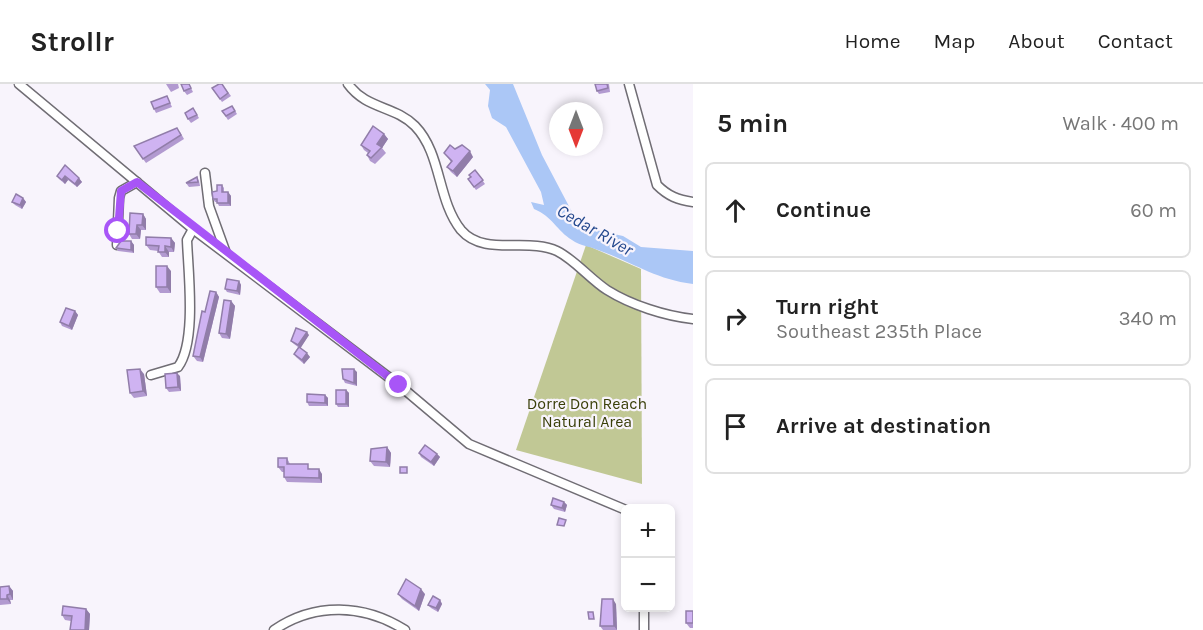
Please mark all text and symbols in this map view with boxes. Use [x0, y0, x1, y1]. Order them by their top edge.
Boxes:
text: Strollr [30, 25, 114, 58]
text: Home [845, 29, 901, 53]
text: Map [934, 29, 975, 53]
text: About [1008, 29, 1065, 53]
text: Contact [1098, 29, 1173, 53]
north arrow [549, 102, 603, 156]
text: 5 min [717, 108, 788, 139]
text: Walk · 400 m [1062, 112, 1179, 135]
icon: ahead [719, 194, 752, 227]
text: Continue [776, 197, 871, 223]
water label: Cedar River [553, 199, 638, 261]
text: 60 m [1130, 199, 1177, 222]
route start [104, 217, 130, 243]
text: Turn right [776, 294, 879, 320]
icon: right [719, 302, 752, 335]
text: 340 m [1119, 307, 1177, 330]
text: Southeast 235th Place [776, 320, 982, 343]
route end [385, 371, 411, 397]
park label: Dorre Don Reach Natural Area [527, 394, 647, 431]
icon: arrive [719, 410, 752, 443]
text: Arrive at destination [776, 413, 991, 439]
map controls [621, 504, 675, 612]
button: + [621, 504, 675, 558]
button: − [621, 558, 675, 612]

